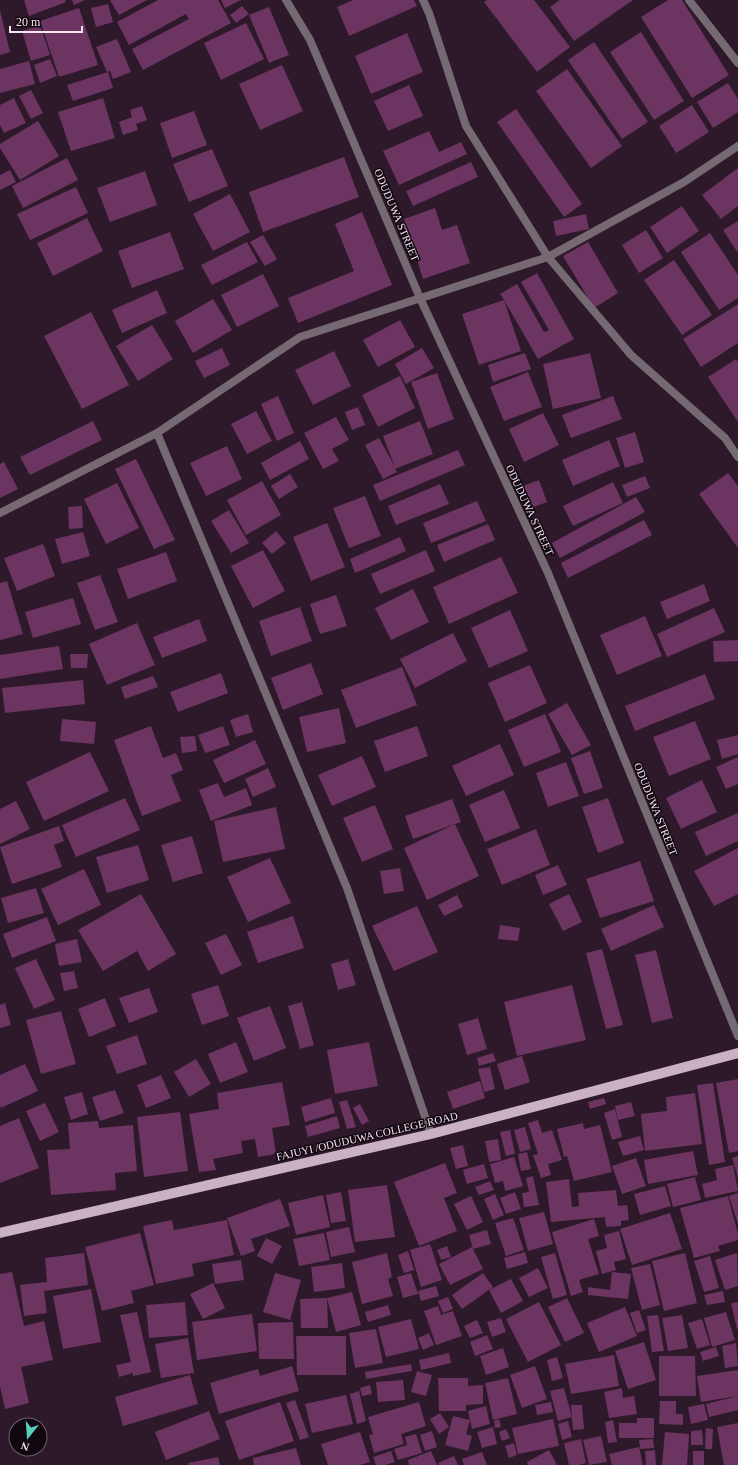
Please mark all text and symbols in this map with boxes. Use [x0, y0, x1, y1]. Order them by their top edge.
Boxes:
scale bar [10, 8, 82, 34]
text: 20 m [16, 15, 41, 29]
street label: ODUDUWA STREET [372, 167, 422, 263]
street label: ODUDUWA STREET [504, 462, 557, 558]
street label: ODUDUWA STREET [632, 761, 680, 858]
street label: FAJUYI /ODUDUWA COLLEGE ROAD [275, 1109, 459, 1163]
north arrow [8, 1417, 48, 1457]
text: N [19, 1440, 31, 1453]

